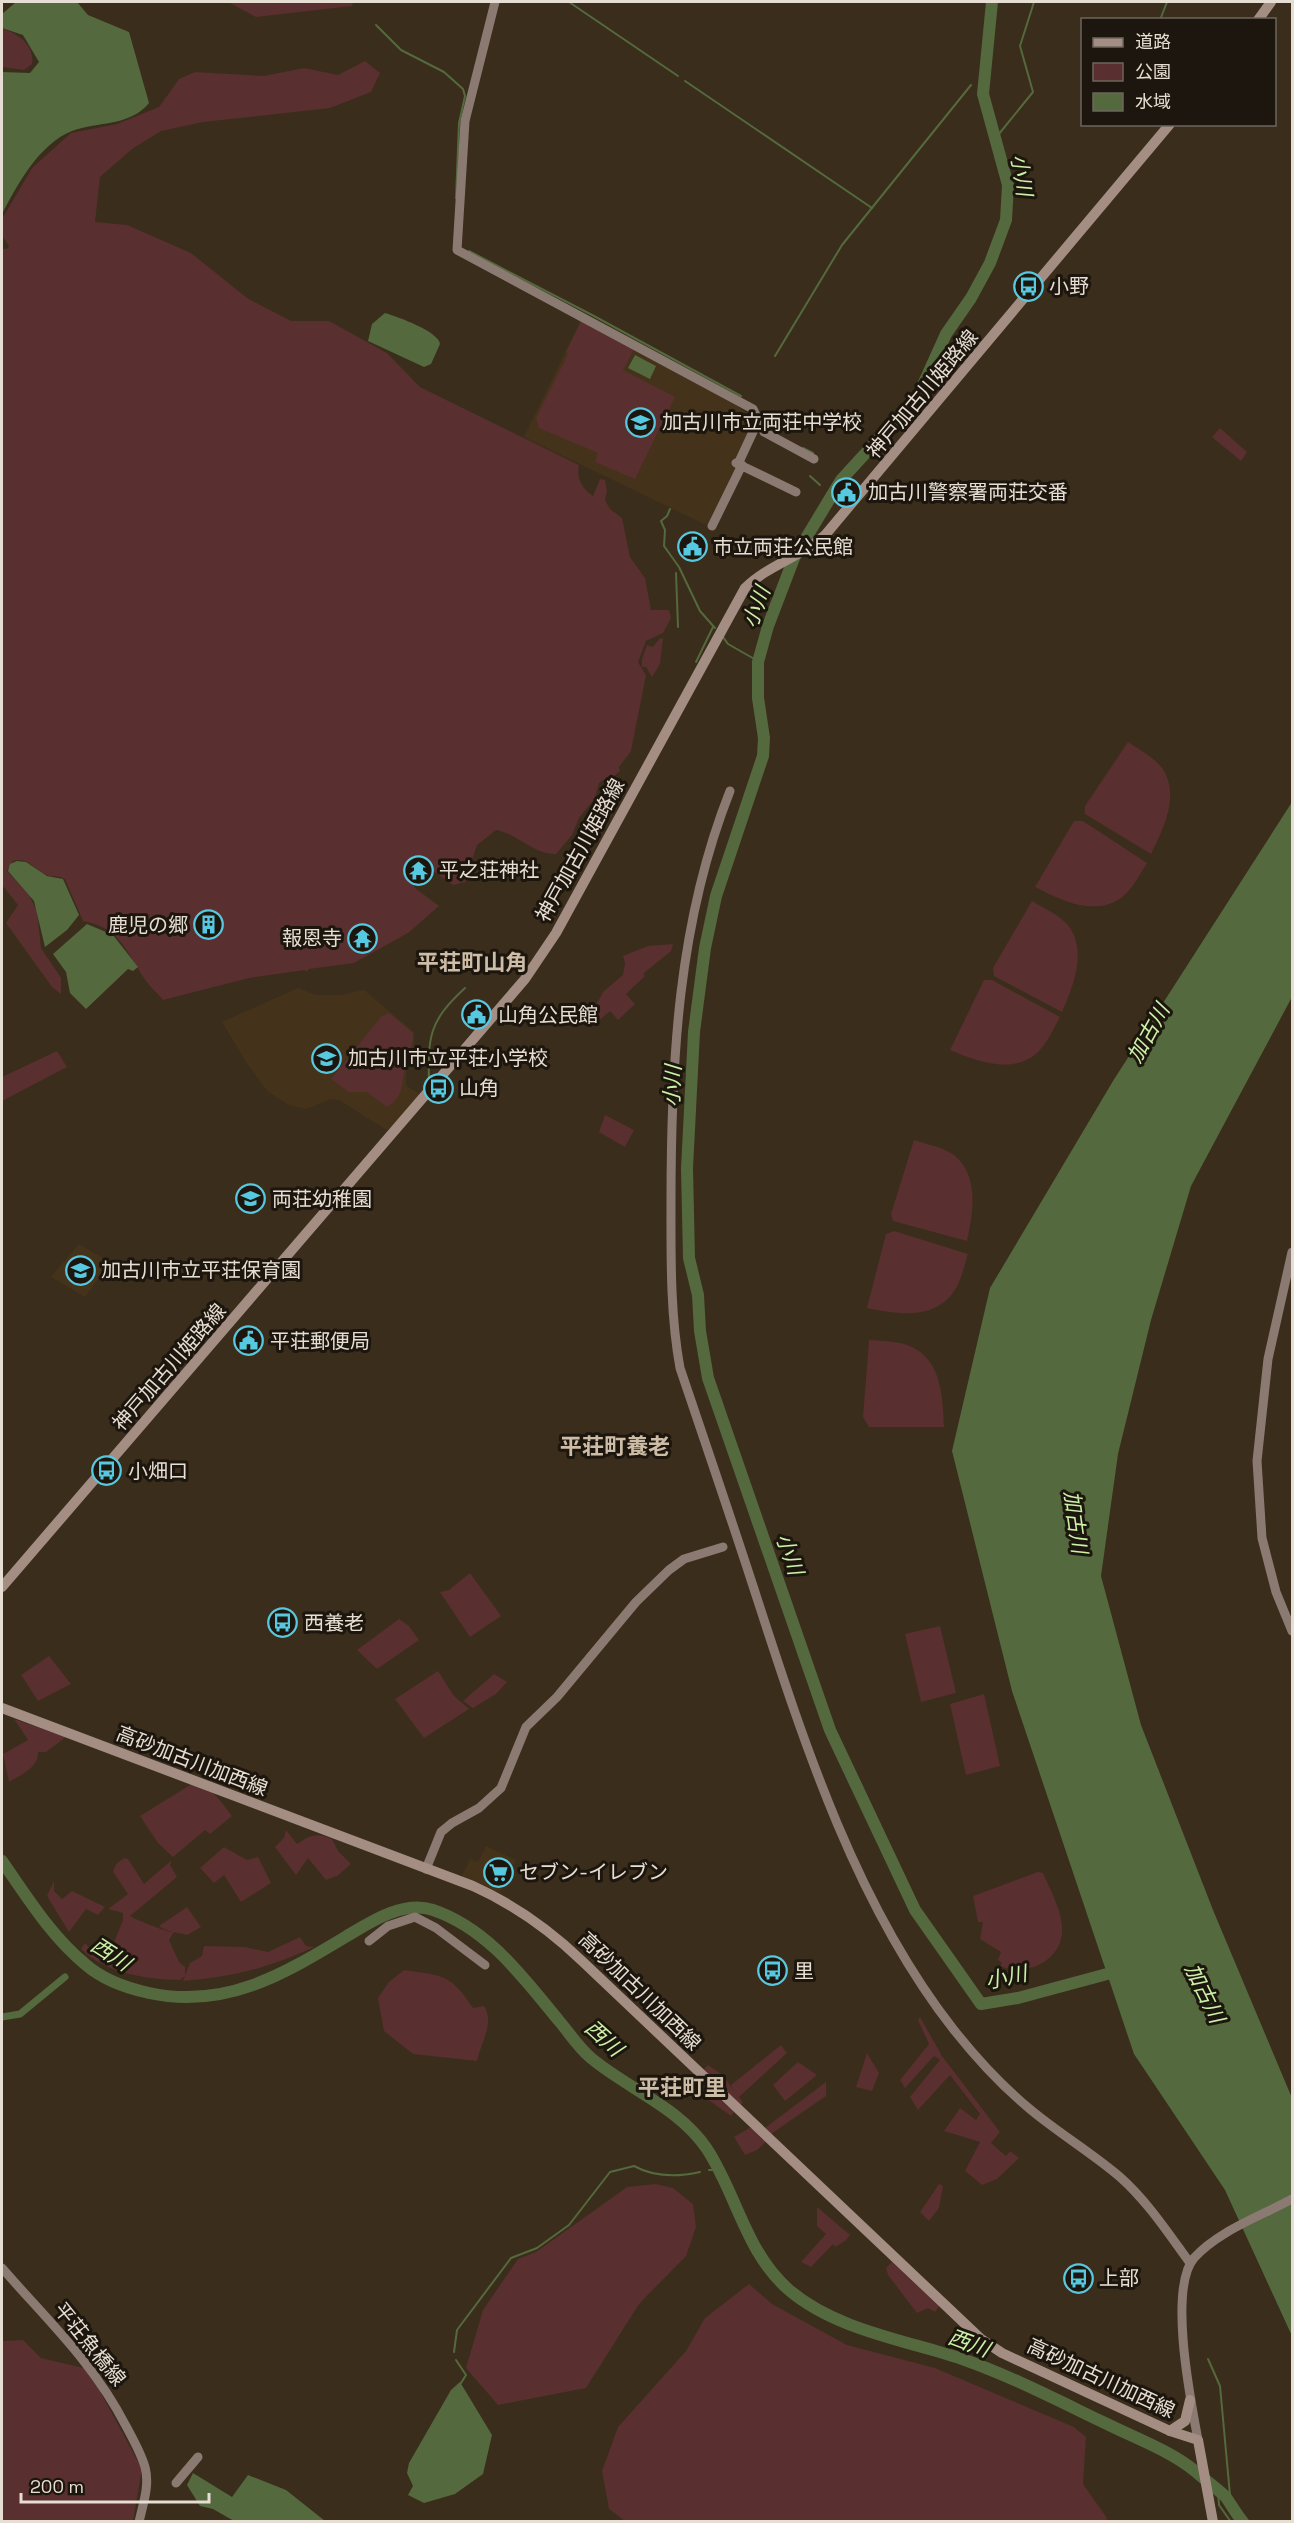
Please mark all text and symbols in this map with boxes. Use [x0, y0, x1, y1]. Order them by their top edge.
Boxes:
legend [1081, 18, 1276, 126]
text: 道路 [1135, 30, 1171, 53]
text: 公園 [1135, 60, 1171, 83]
text: 水域 [1135, 90, 1171, 113]
water label: 小川 [1005, 152, 1039, 200]
bus stop icon: 小野 [1012, 270, 1044, 302]
place label: 小野 [1049, 273, 1089, 299]
street label: 神戸加古川姫路線 [861, 324, 983, 464]
school or university icon: 加古川市立両荘中学校 [625, 406, 657, 438]
place label: 加古川市立両荘中学校 [662, 409, 862, 435]
public building icon: 加古川警察署両荘交番 [831, 476, 863, 508]
place label: 加古川警察署両荘交番 [868, 479, 1068, 505]
public building icon: 市立両荘公民館 [676, 531, 708, 563]
place label: 市立両荘公民館 [713, 534, 853, 560]
water label: 小川 [736, 581, 777, 631]
street label: 神戸加古川姫路線 [530, 774, 630, 926]
temple icon: 平之荘神社 [402, 854, 434, 886]
place label: 平之荘神社 [439, 857, 539, 883]
building icon: 鹿児の郷 [193, 909, 225, 941]
place label: 鹿児の郷 [108, 912, 188, 938]
temple icon: 報恩寺 [347, 922, 379, 954]
place label: 報恩寺 [282, 925, 342, 951]
district label: 平荘町山角 [417, 948, 527, 976]
water label: 加古川 [1121, 997, 1176, 1067]
public building icon: 山角公民館 [461, 999, 493, 1031]
place label: 山角公民館 [498, 1002, 598, 1028]
school or university icon: 加古川市立平荘小学校 [311, 1042, 343, 1074]
place label: 加古川市立平荘小学校 [348, 1045, 548, 1071]
water label: 小川 [657, 1062, 687, 1108]
bus stop icon: 山角 [422, 1072, 454, 1104]
place label: 山角 [459, 1075, 499, 1101]
school or university icon: 両荘幼稚園 [235, 1183, 267, 1215]
place label: 両荘幼稚園 [272, 1186, 372, 1212]
school or university icon: 加古川市立平荘保育園 [64, 1254, 96, 1286]
place label: 加古川市立平荘保育園 [101, 1257, 301, 1283]
street label: 神戸加古川姫路線 [107, 1298, 231, 1436]
public building icon: 平荘郵便局 [233, 1325, 265, 1357]
place label: 平荘郵便局 [270, 1328, 370, 1354]
district label: 平荘町養老 [560, 1432, 670, 1460]
bus stop icon: 小畑口 [91, 1455, 123, 1487]
place label: 小畑口 [128, 1458, 188, 1484]
water label: 加古川 [1058, 1489, 1094, 1557]
water label: 小川 [770, 1530, 810, 1580]
bus stop icon: 西養老 [267, 1607, 299, 1639]
place label: 西養老 [304, 1610, 364, 1636]
street label: 高砂加古川加西線 [113, 1720, 271, 1802]
supermarket icon: セブン-イレブン [482, 1856, 514, 1888]
place label: セブン-イレブン [519, 1859, 668, 1885]
street label: 高砂加古川加西線 [573, 1926, 707, 2056]
water label: 西川 [86, 1931, 138, 1978]
bus stop icon: 里 [757, 1955, 789, 1987]
place label: 里 [794, 1958, 814, 1984]
water label: 小川 [983, 1959, 1031, 1995]
water label: 加古川 [1179, 1959, 1232, 2029]
water label: 西川 [579, 2014, 630, 2063]
district label: 平荘町里 [638, 2073, 726, 2101]
bus stop icon: 上部 [1062, 2262, 1094, 2294]
place label: 上部 [1099, 2265, 1139, 2291]
street label: 平荘魚橋線 [48, 2297, 132, 2391]
water label: 西川 [945, 2323, 995, 2364]
street label: 高砂加古川加西線 [1023, 2332, 1179, 2424]
scale bar [21, 2466, 208, 2504]
text: 200 m [30, 2475, 84, 2498]

